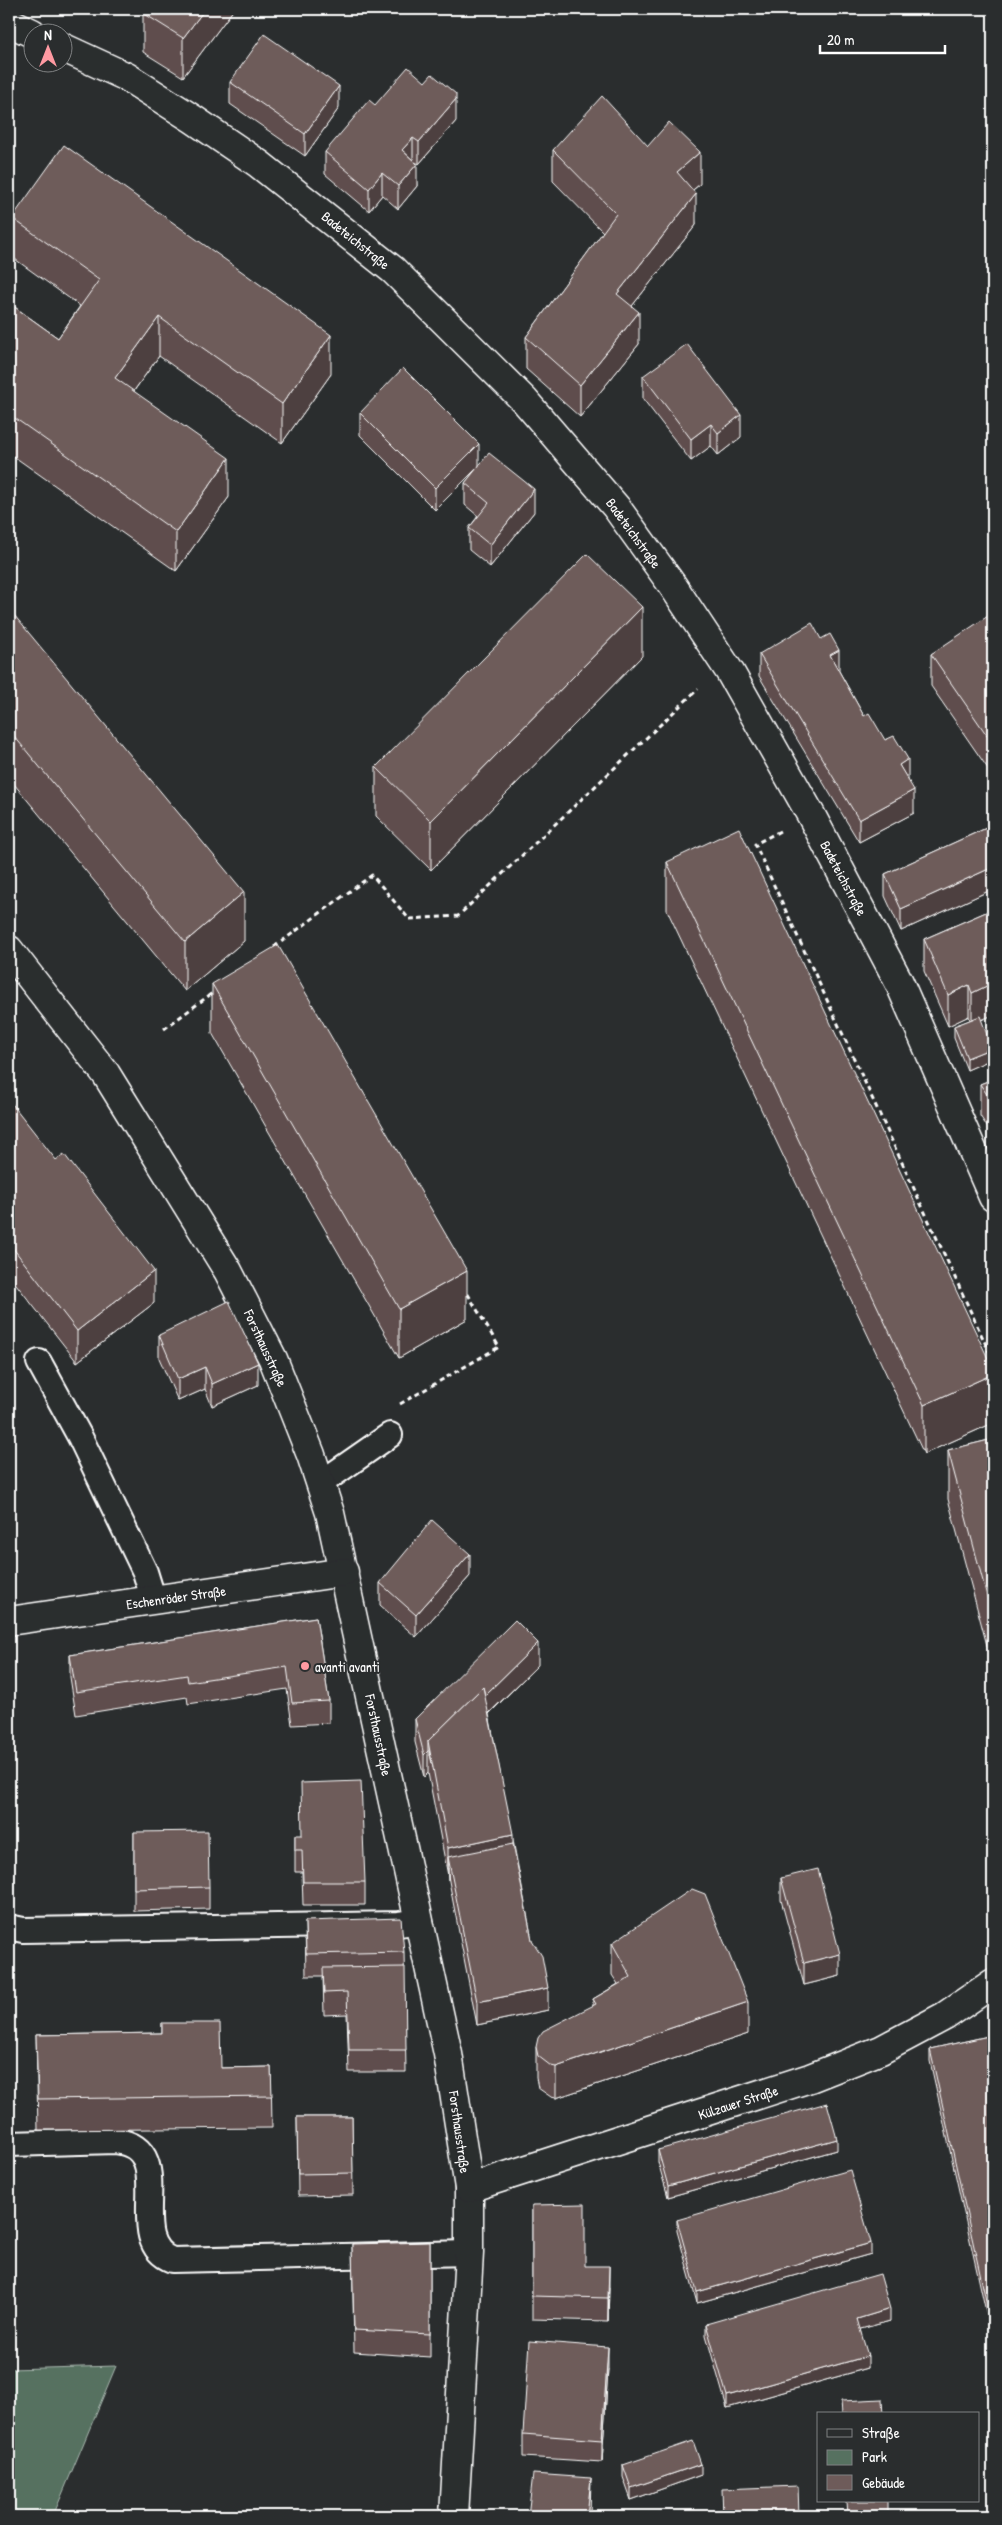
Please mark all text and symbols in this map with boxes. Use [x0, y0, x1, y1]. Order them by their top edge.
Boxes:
north arrow [22, 22, 72, 72]
scale bar [820, 22, 944, 54]
text: N [44, 25, 52, 44]
text: 20 m [827, 29, 854, 50]
street label: Badeteichstraße [317, 207, 394, 274]
street label: Badeteichstraße [601, 494, 666, 573]
street label: Badeteichstraße [815, 837, 872, 920]
street label: Forsthausstraße [239, 1306, 292, 1390]
street label: Eschenröder Straße [125, 1581, 228, 1614]
place label: avanti avanti [315, 1657, 380, 1676]
marker: avanti avanti [299, 1660, 311, 1672]
street label: Forsthausstraße [360, 1691, 397, 1778]
street label: Külzauer Straße [696, 2080, 781, 2125]
street label: Forsthausstraße [444, 2089, 475, 2175]
legend [817, 2412, 980, 2502]
text: Straße [862, 2422, 900, 2443]
text: Park [862, 2446, 887, 2467]
text: Gebäude [862, 2472, 905, 2493]

